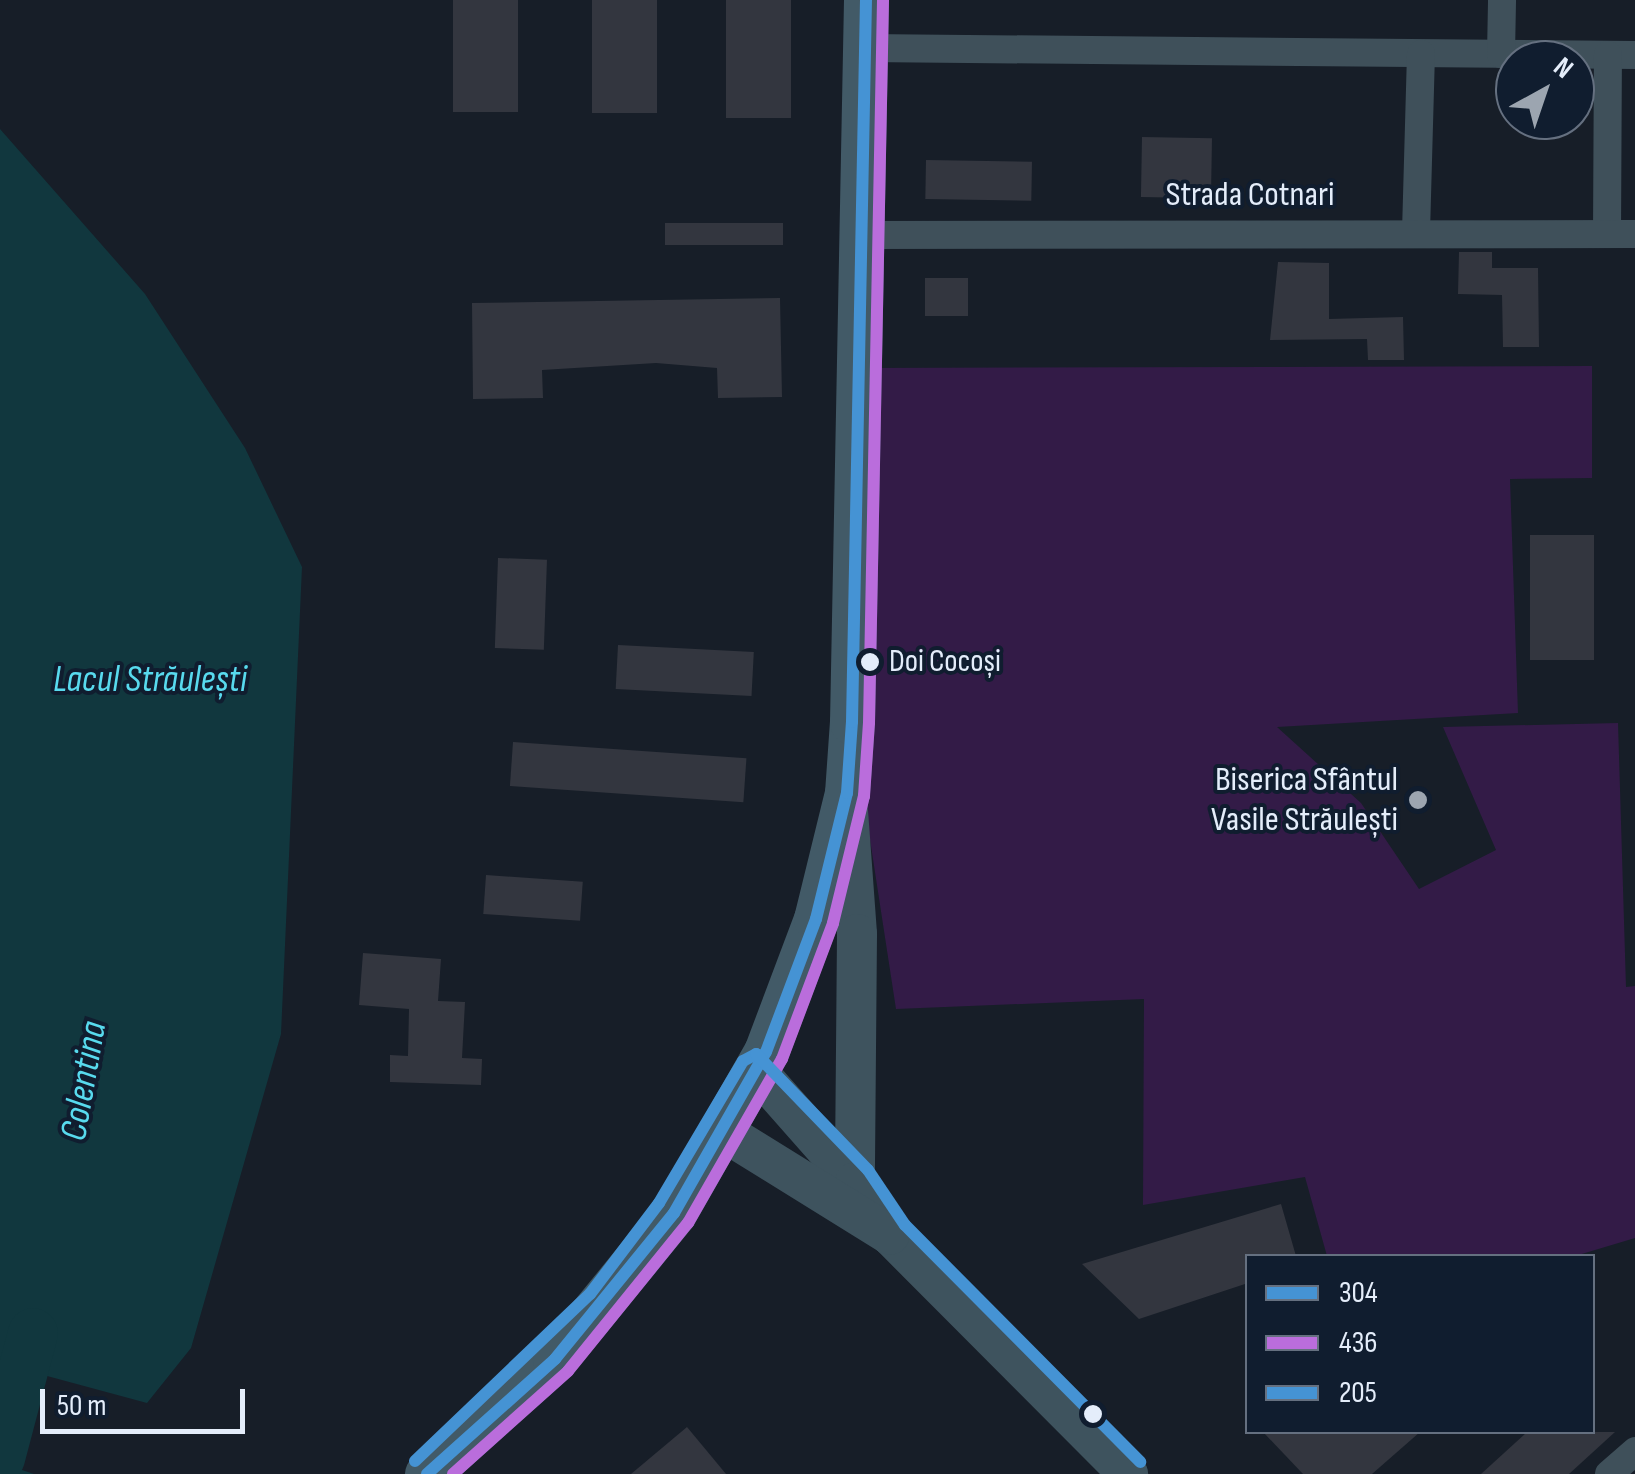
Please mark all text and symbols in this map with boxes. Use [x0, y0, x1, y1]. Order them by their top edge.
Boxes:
north arrow [1495, 40, 1595, 140]
text: N [1547, 51, 1580, 86]
street label: Strada Cotnari [1165, 174, 1335, 216]
place label: Doi Cocoși [889, 643, 1001, 681]
marker: Doi Cocoși [860, 652, 880, 672]
water label: Lacul Străulești [53, 657, 247, 703]
place label: Biserica Sfântul Vasile Străulești [1211, 759, 1398, 841]
marker: Biserica Sfântul Vasile Străulești [1407, 789, 1429, 811]
water label: Colentina [51, 1018, 117, 1144]
legend [1245, 1254, 1595, 1434]
text: 304 [1339, 1275, 1378, 1311]
text: 436 [1339, 1325, 1377, 1361]
scale bar [45, 1369, 250, 1431]
text: 205 [1339, 1375, 1377, 1411]
text: 50 m [57, 1388, 106, 1424]
unlabelled marker [1083, 1404, 1103, 1424]

